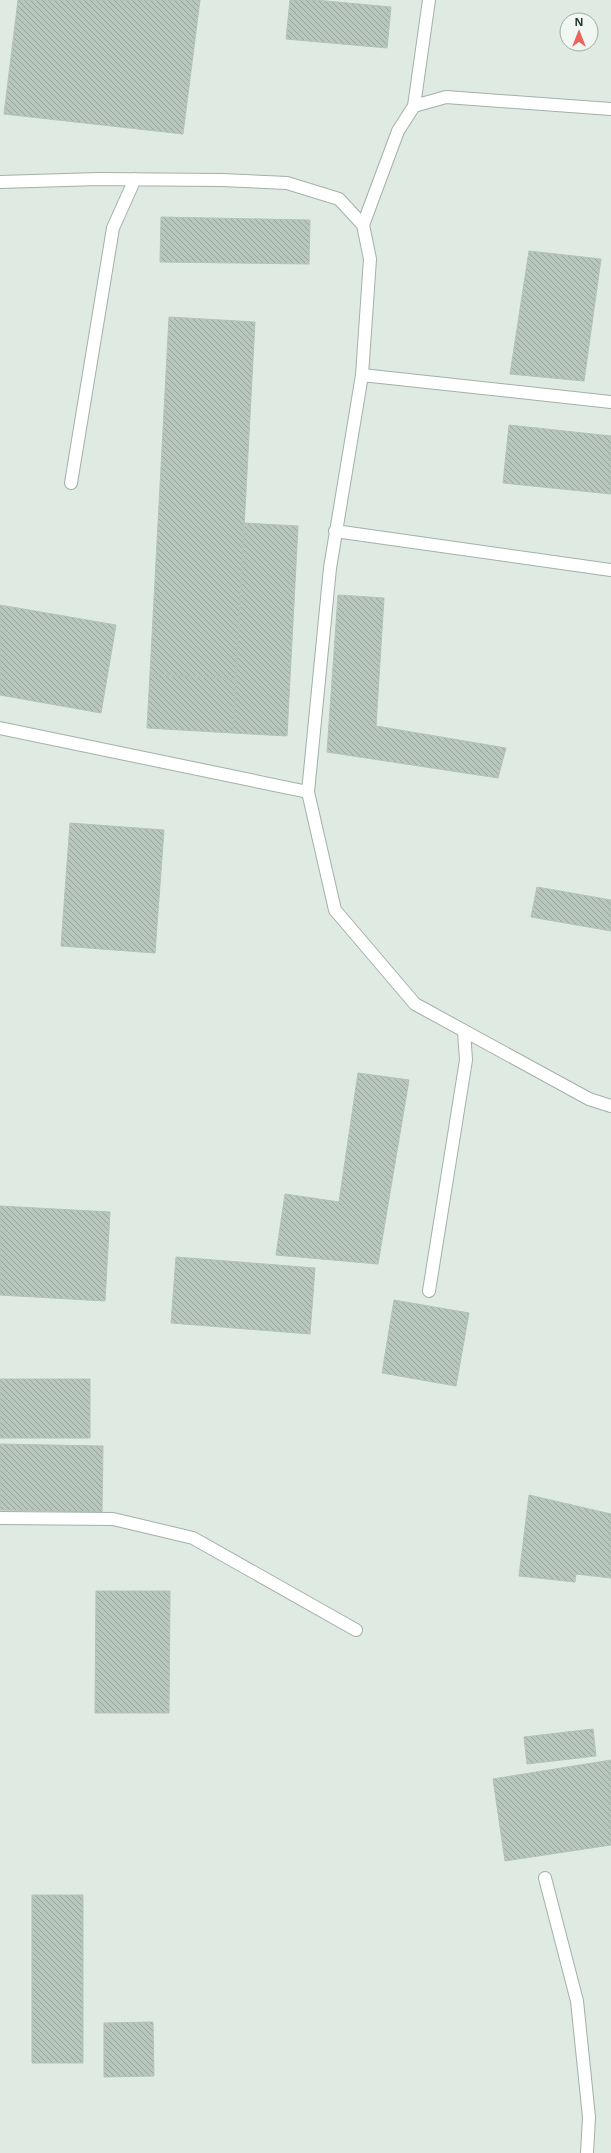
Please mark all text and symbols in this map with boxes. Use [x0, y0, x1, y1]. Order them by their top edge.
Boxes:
north arrow [559, 12, 599, 52]
text: N [575, 14, 583, 29]

